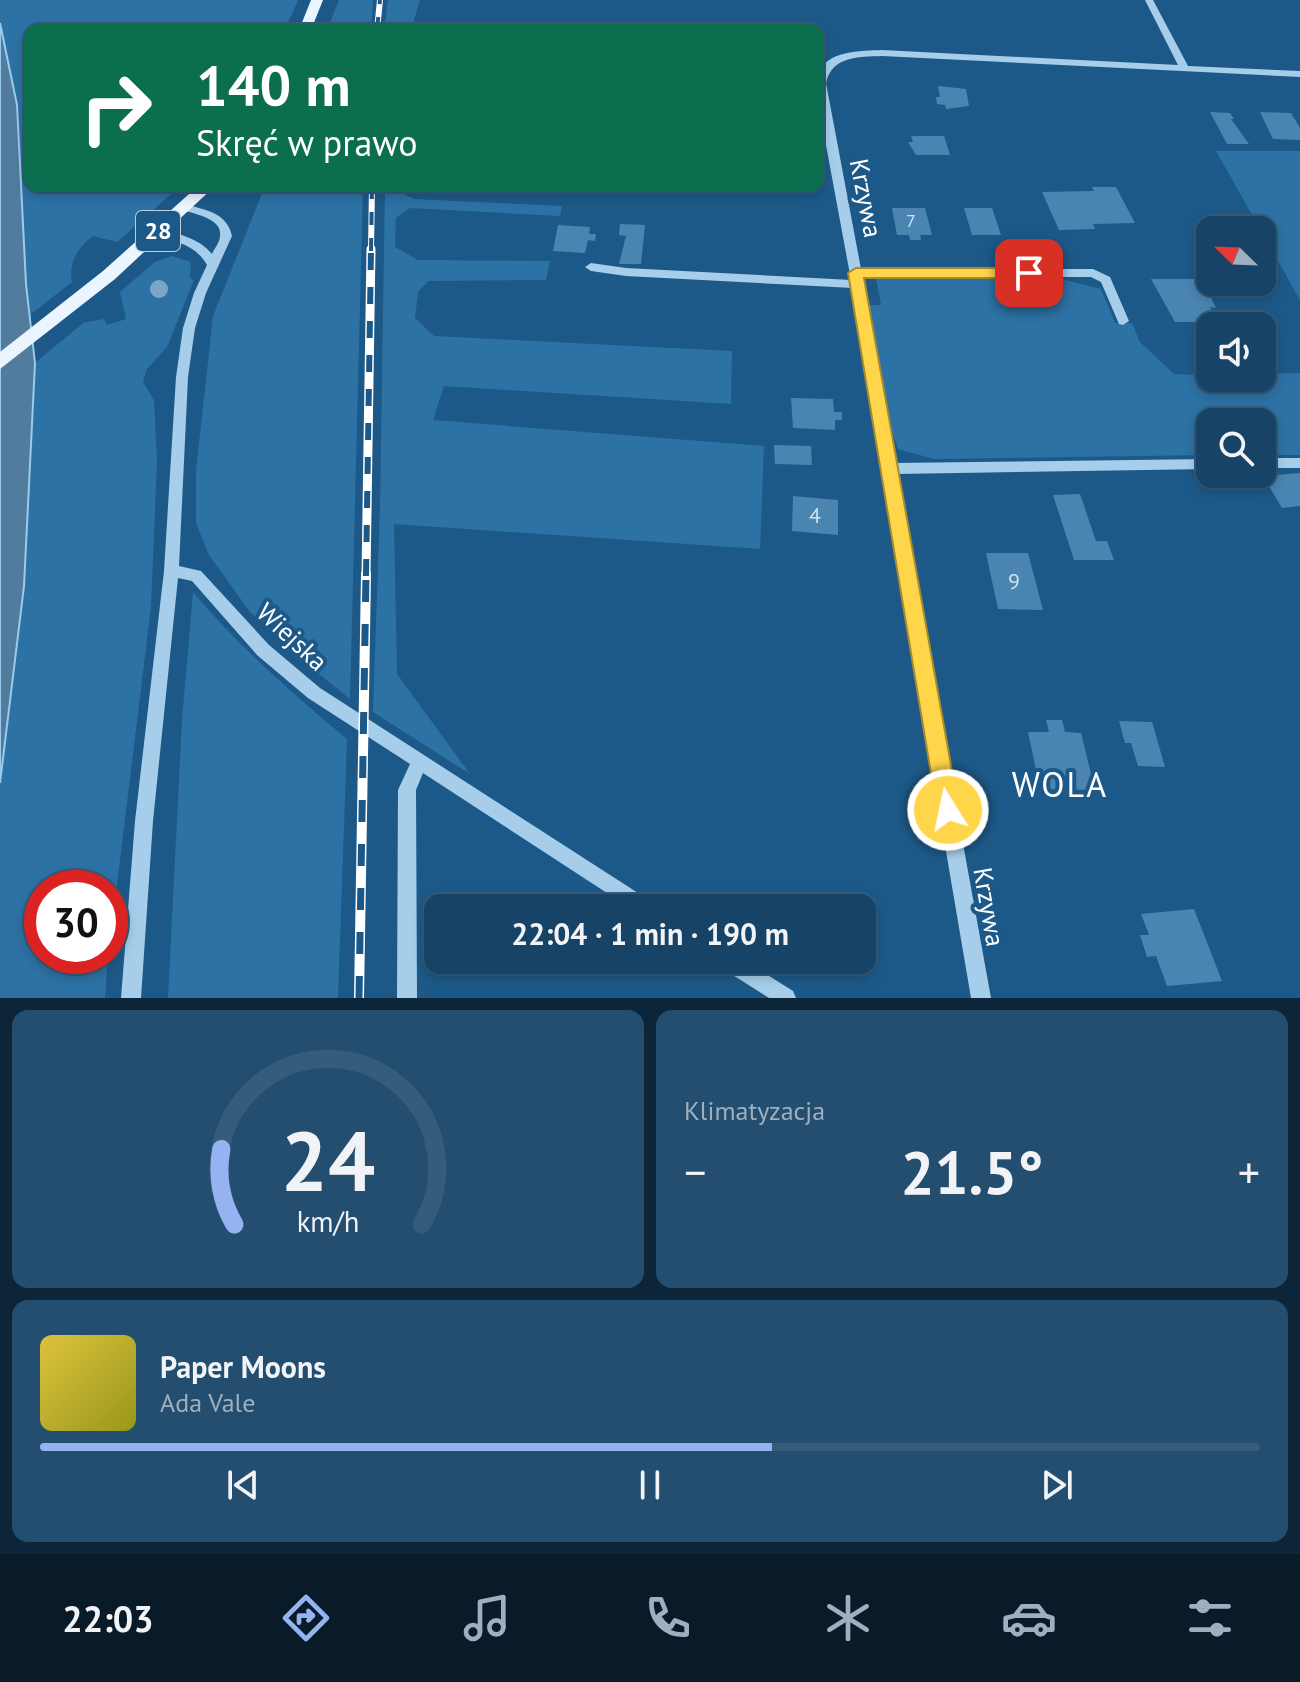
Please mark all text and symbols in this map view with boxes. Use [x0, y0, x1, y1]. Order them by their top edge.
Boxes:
text: 140 m [196, 49, 351, 121]
icon: right [64, 56, 168, 160]
text: Skręć w prawo [196, 119, 418, 166]
street label: Krzywa [843, 156, 890, 240]
house number: 7 [906, 209, 916, 232]
road number: 28 [136, 211, 180, 251]
north arrow [1196, 216, 1276, 296]
map controls [1196, 216, 1276, 488]
pin [995, 239, 1063, 307]
icon: arrive [1007, 251, 1051, 295]
button: sound [1196, 312, 1276, 392]
button: search [1196, 408, 1276, 488]
house number: 4 [809, 501, 821, 529]
house number: 9 [1008, 567, 1020, 595]
street label: Wiejska [250, 596, 335, 678]
district label: WOLA [1012, 762, 1108, 806]
position arrow [906, 768, 990, 852]
street label: Krzywa [966, 865, 1013, 949]
speed limit sign: 30 [24, 870, 128, 974]
text: 22:04 · 1 min · 190 m [511, 914, 789, 953]
text: Klimatyzacja [684, 1094, 825, 1127]
text: 24 [281, 1106, 375, 1214]
text: 21.5° [900, 1133, 1044, 1211]
text: − [684, 1143, 706, 1200]
text: + [1238, 1143, 1260, 1200]
text: km/h [297, 1203, 359, 1240]
text: Paper Moons [160, 1347, 326, 1386]
text: Ada Vale [160, 1386, 255, 1419]
icon: previous [221, 1463, 265, 1507]
icon: pause [628, 1463, 672, 1507]
icon: next [1035, 1463, 1079, 1507]
icon: directions [278, 1590, 334, 1646]
icon: music [459, 1590, 515, 1646]
icon: phone [640, 1590, 696, 1646]
icon: climate [820, 1590, 876, 1646]
icon: car [1001, 1590, 1057, 1646]
icon: filters [1182, 1590, 1238, 1646]
text: 22:03 [62, 1595, 154, 1642]

